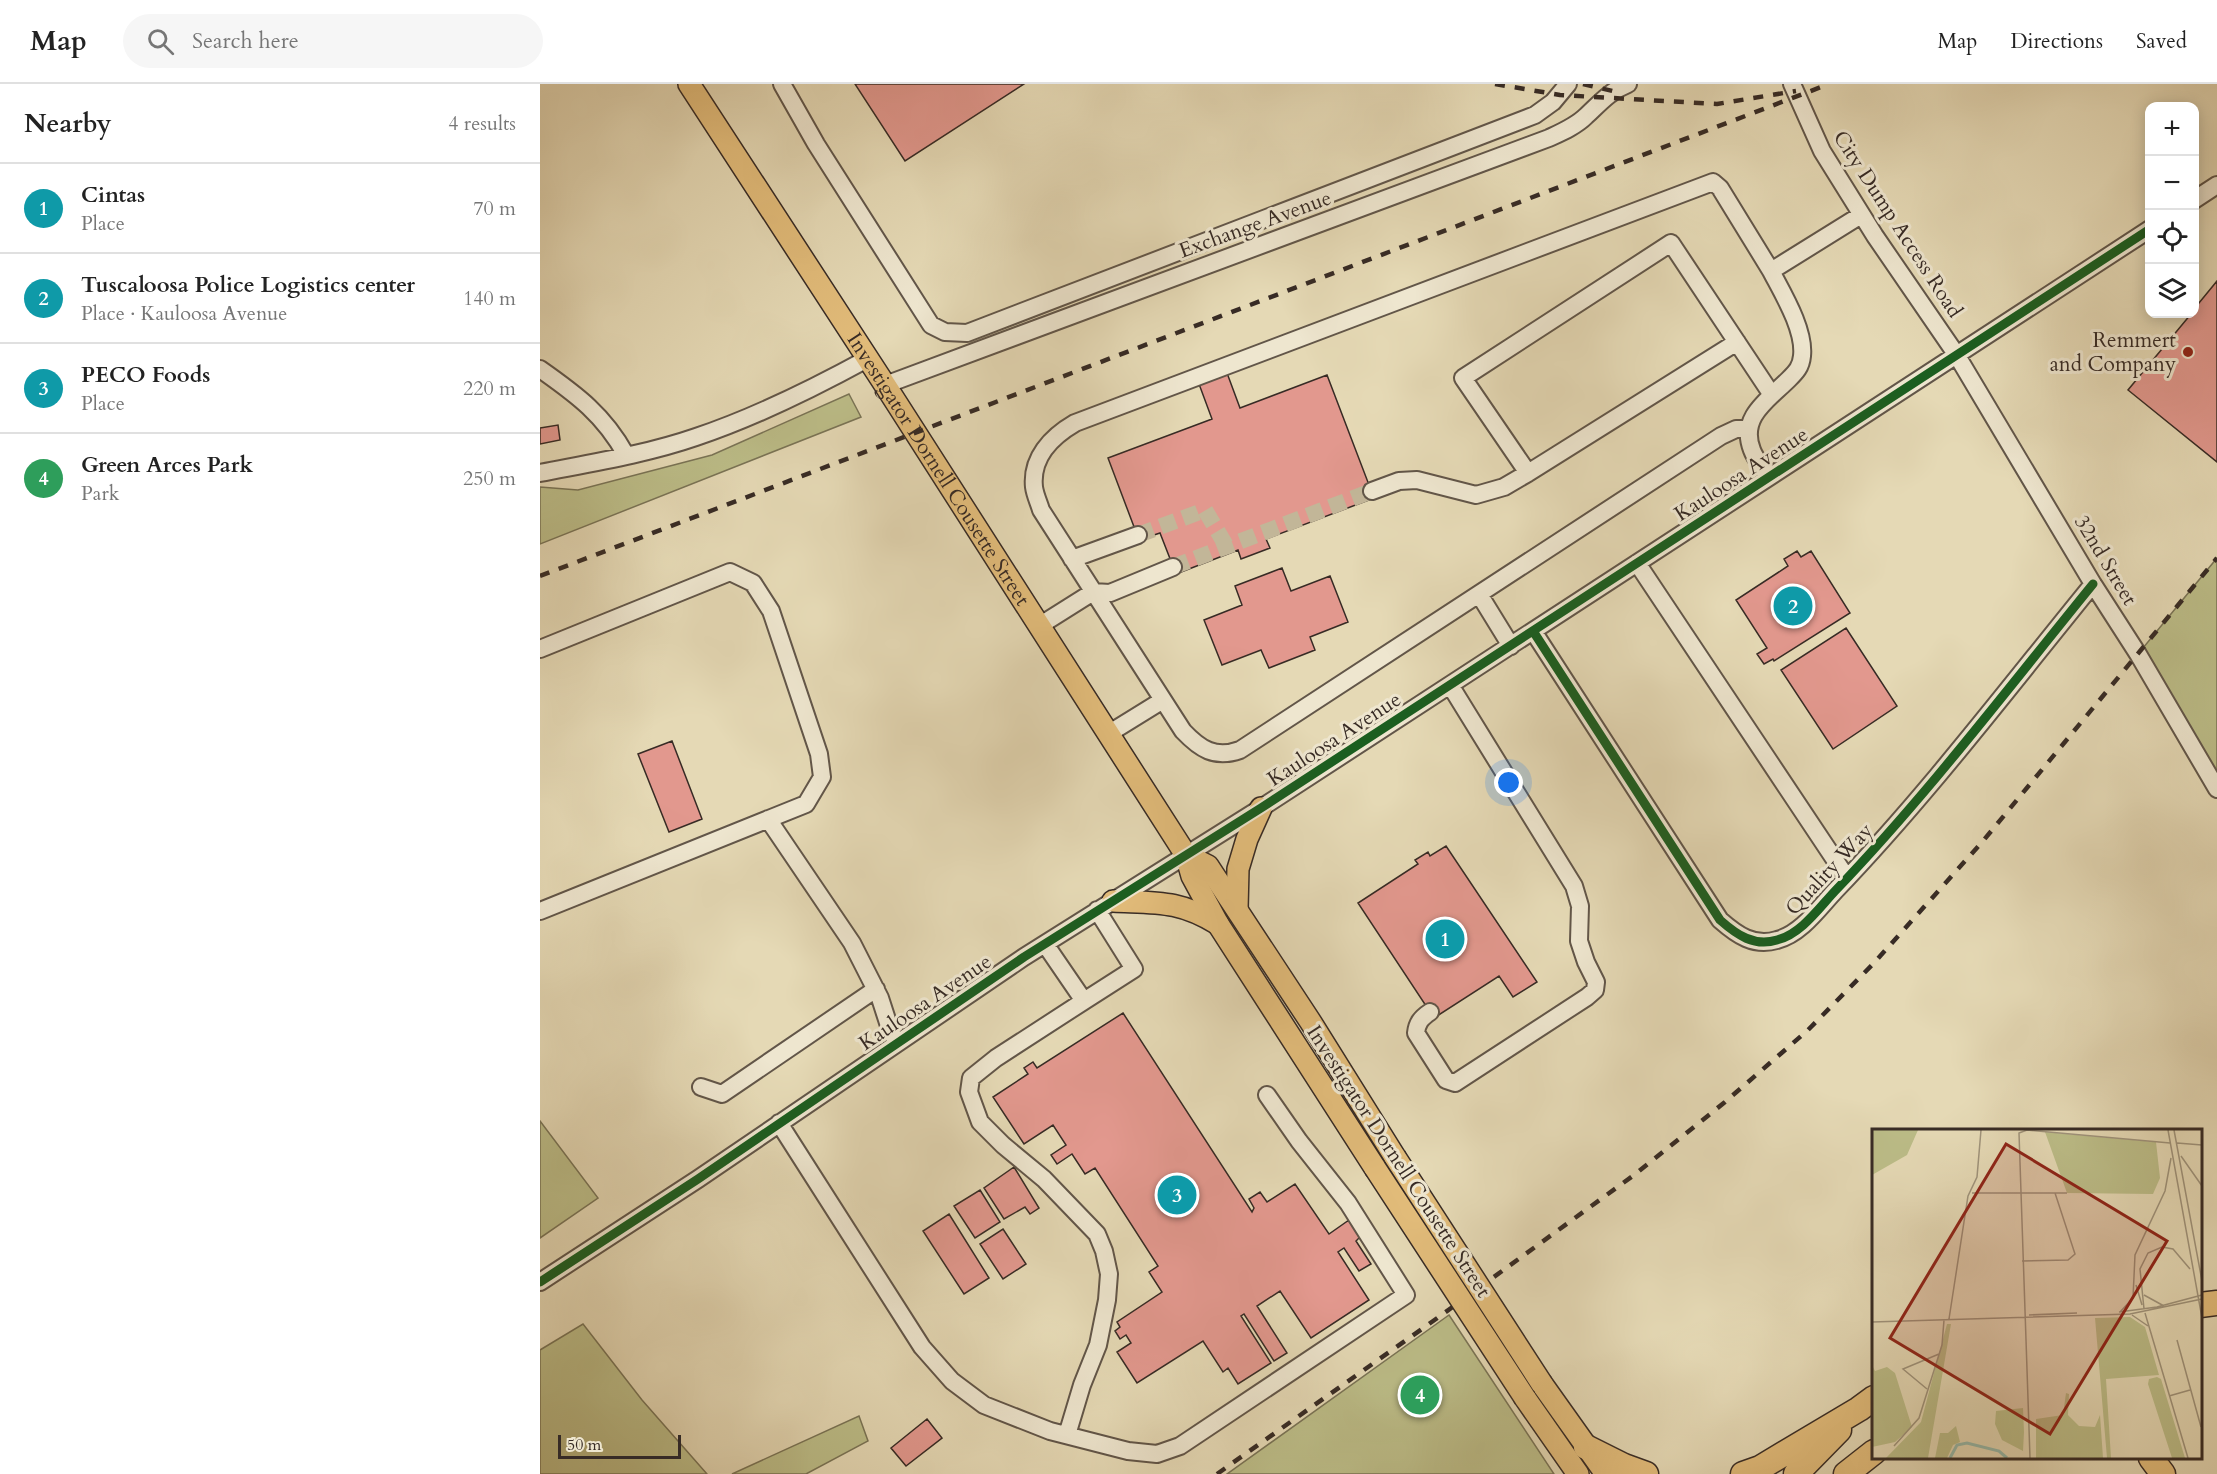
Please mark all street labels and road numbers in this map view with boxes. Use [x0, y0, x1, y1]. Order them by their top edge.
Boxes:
street label: City Dump Access Road [1826, 125, 1969, 324]
street label: Exchange Avenue [1175, 183, 1336, 266]
street label: Investigator Dornell Cousette Street [840, 327, 1037, 612]
street label: Kauloosa Avenue [1669, 420, 1814, 529]
street label: 32nd Street [2067, 510, 2144, 611]
street label: Kauloosa Avenue [1262, 685, 1407, 794]
street label: Quality Way [1779, 817, 1880, 922]
street label: Kauloosa Avenue [853, 947, 997, 1058]
street label: Investigator Dornell Cousette Street [1299, 1019, 1498, 1303]

